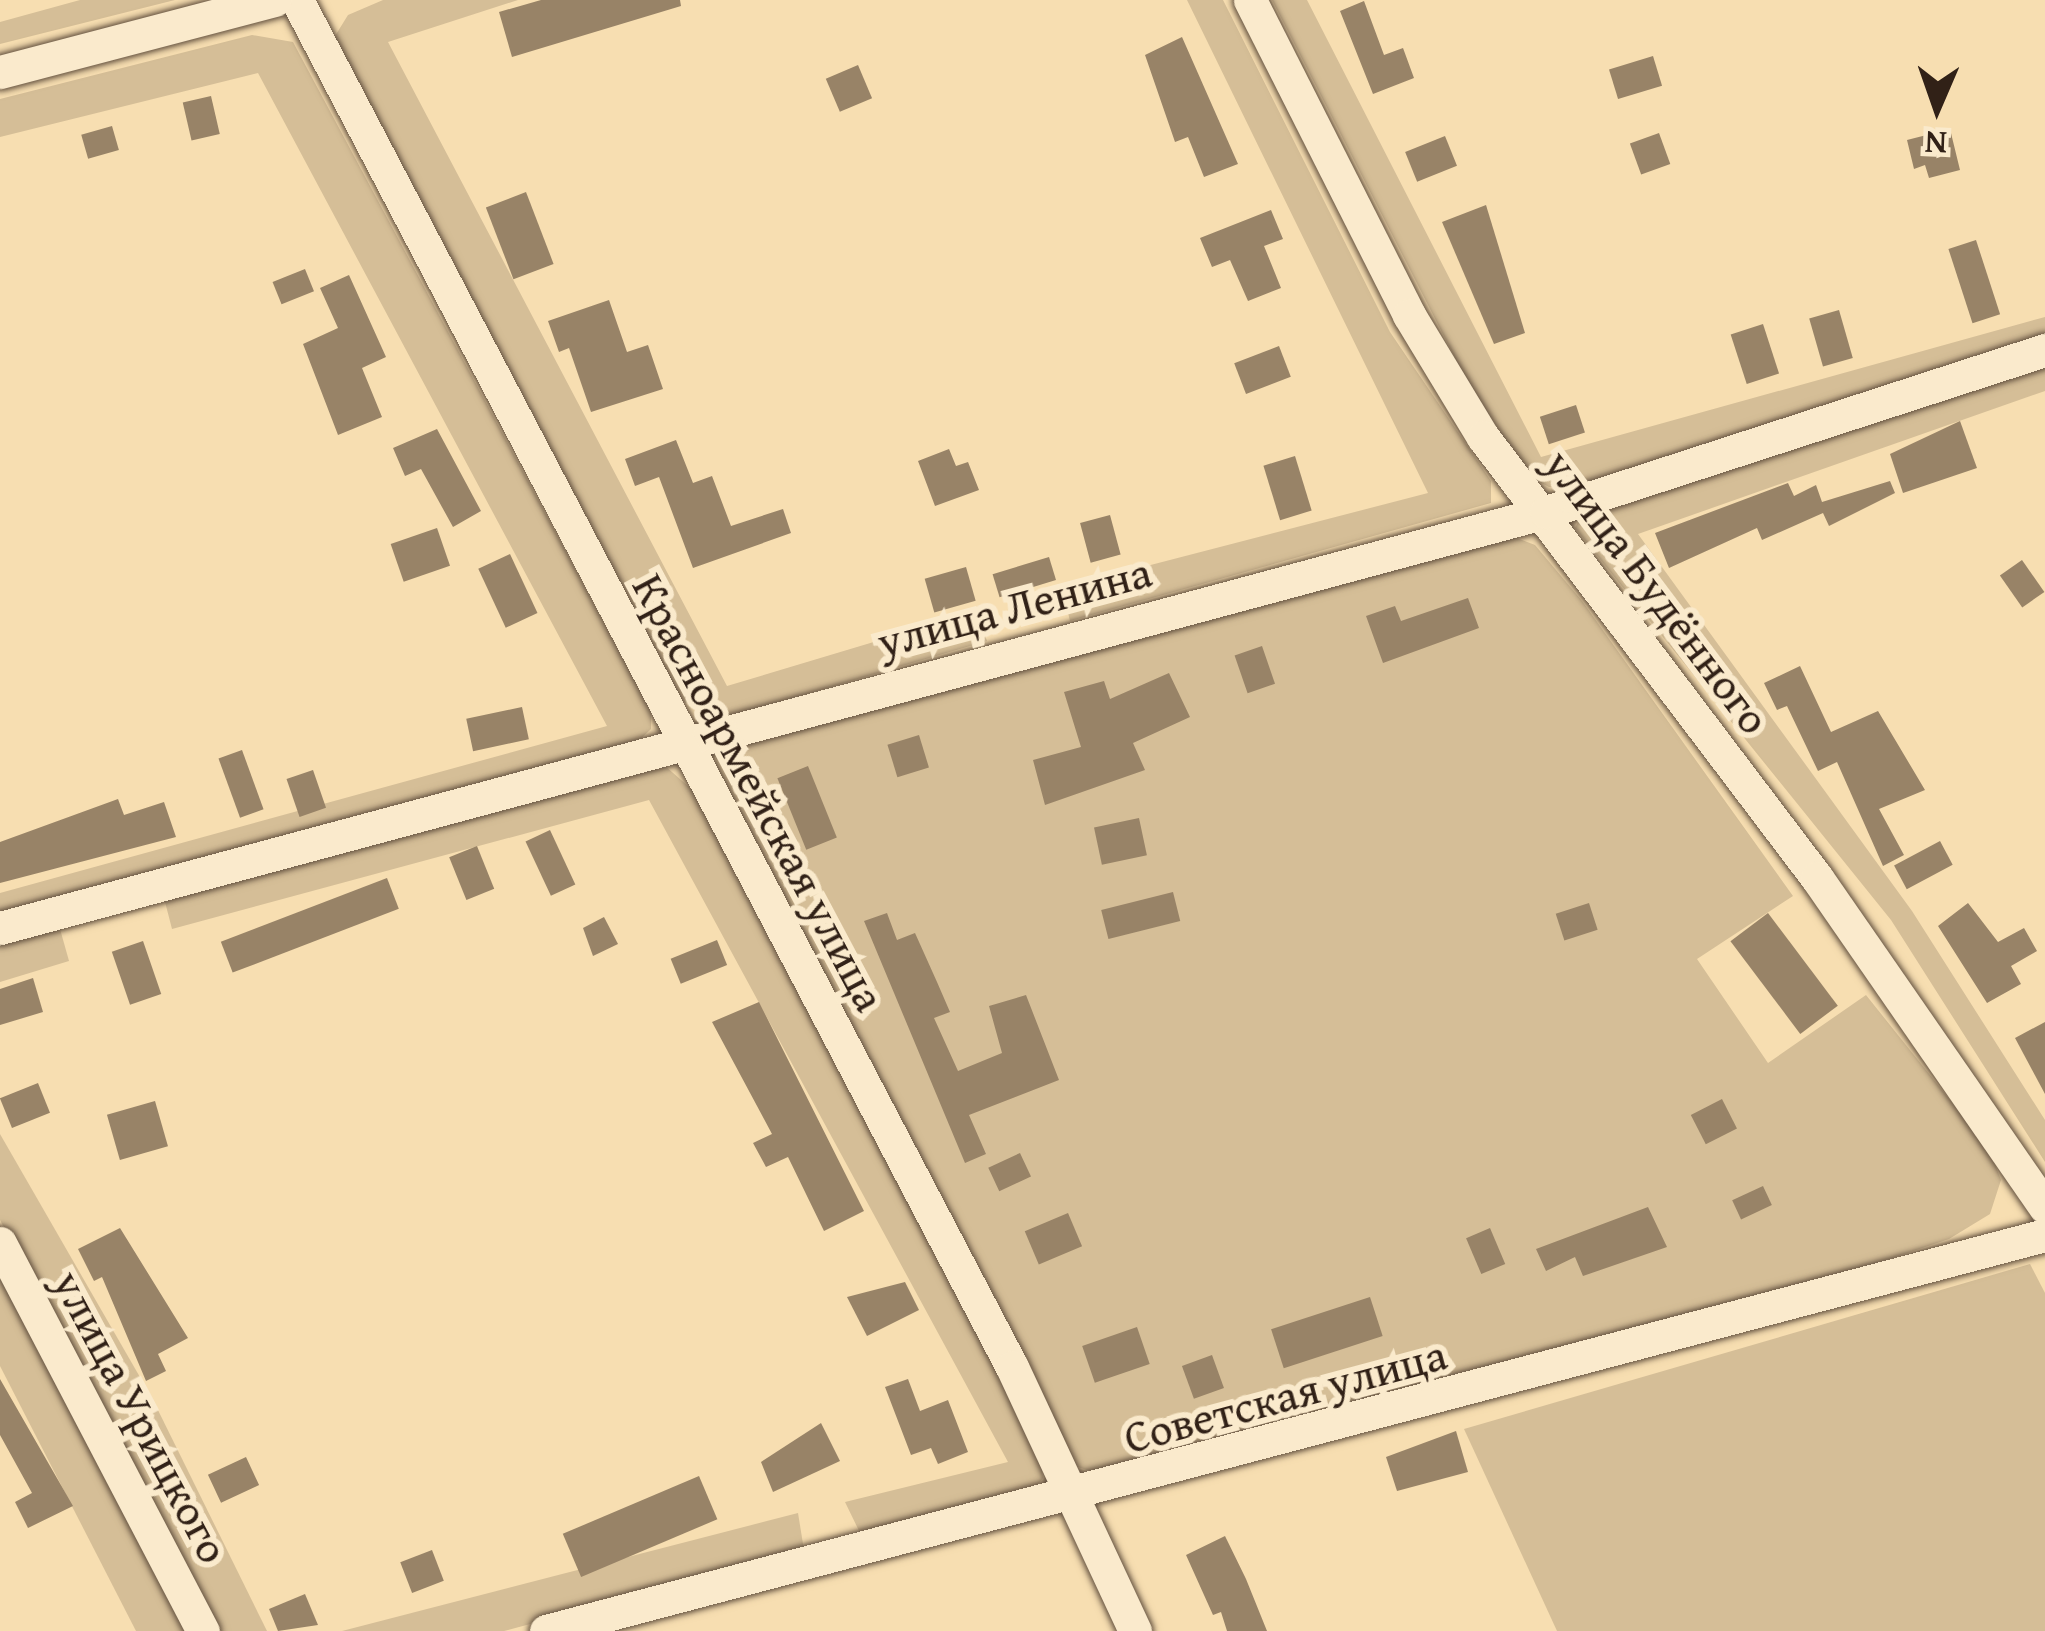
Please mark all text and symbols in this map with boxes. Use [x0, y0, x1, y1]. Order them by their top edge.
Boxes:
north arrow [1877, 48, 1997, 168]
text: N [1924, 120, 1948, 168]
street label: улица Будённого [1533, 438, 1783, 744]
street label: улица Ленина [871, 543, 1157, 669]
street label: Красноармейская улица [622, 564, 898, 1020]
street label: улица Урицкого [42, 1260, 242, 1572]
street label: Советская улица [1118, 1326, 1452, 1464]

